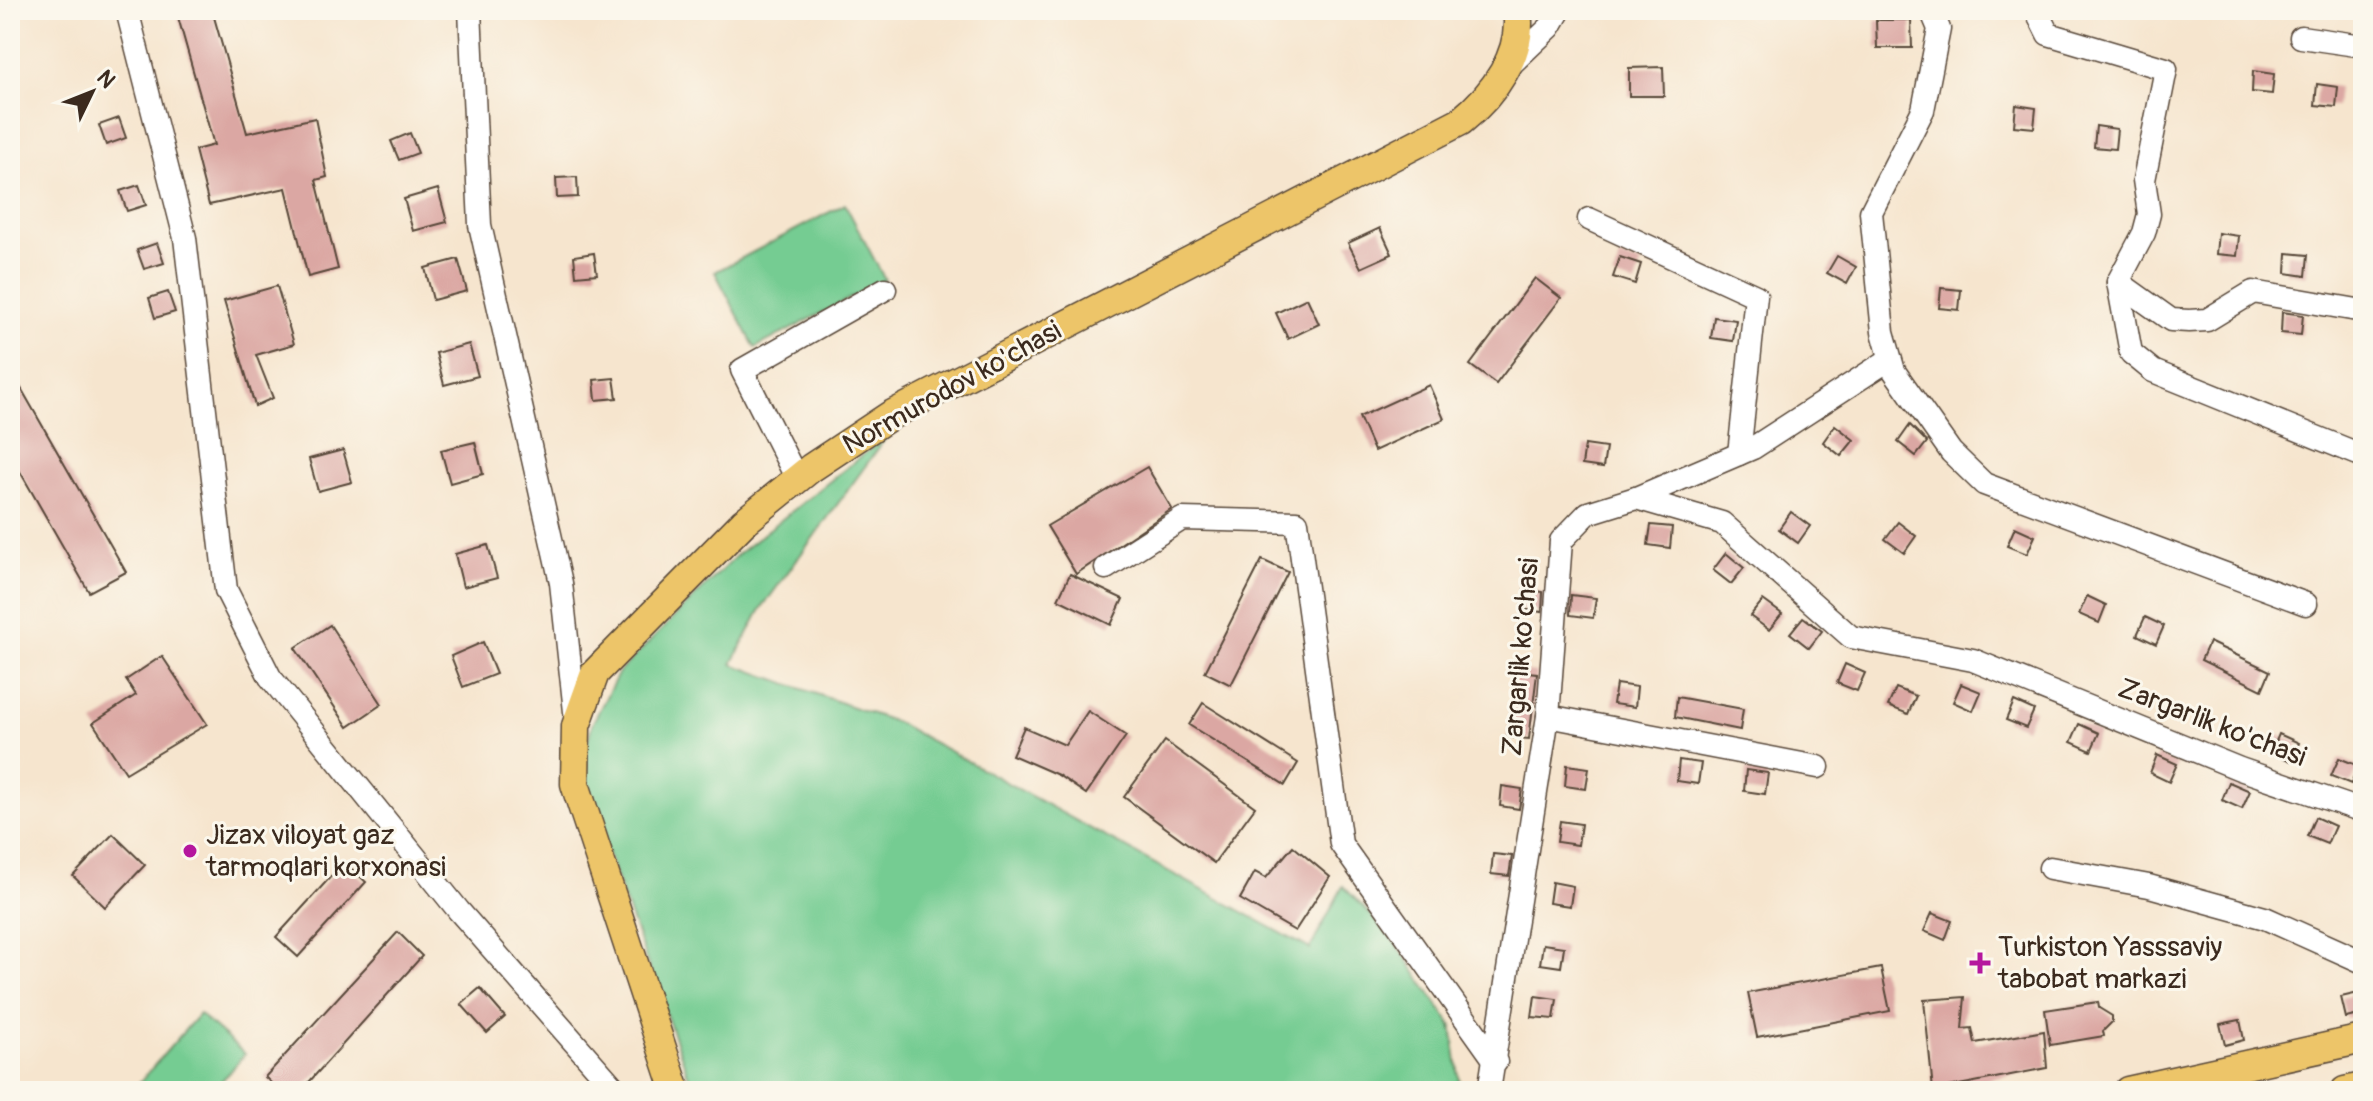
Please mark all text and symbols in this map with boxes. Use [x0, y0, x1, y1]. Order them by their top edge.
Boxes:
north arrow [52, 52, 132, 132]
text: N [91, 64, 121, 94]
street label: Normurodov ko'chasi [837, 313, 1067, 463]
street label: Zargarlik ko'chasi [1495, 556, 1547, 758]
street label: Zargarlik ko'chasi [2113, 671, 2311, 775]
place label: Jizax viloyat gaz tarmoqlari korxonasi [205, 818, 446, 885]
marker: Jizax viloyat gaz tarmoqlari korxonasi [181, 842, 199, 860]
place label: Turkiston Yasssaviy tabobat markazi [1997, 930, 2222, 997]
marker: Turkiston Yasssaviy tabobat markazi [1969, 952, 1991, 974]

